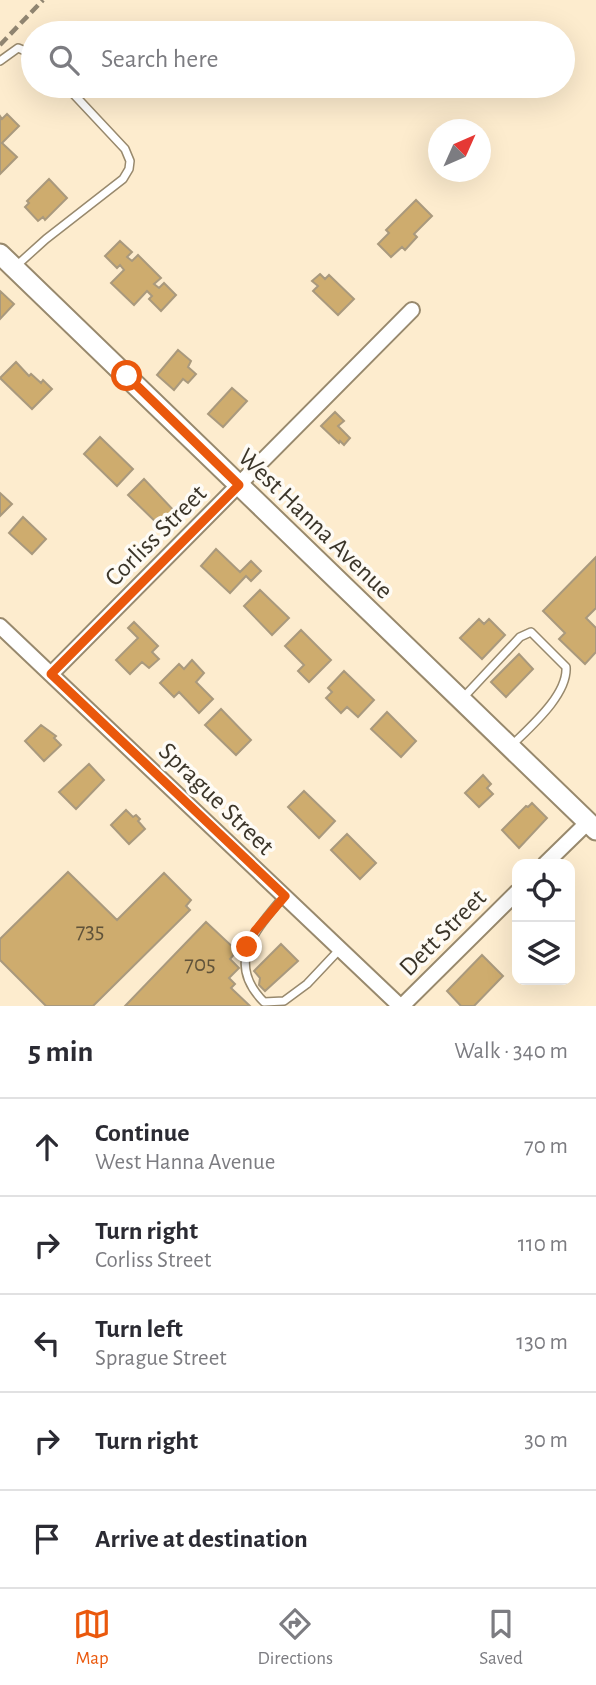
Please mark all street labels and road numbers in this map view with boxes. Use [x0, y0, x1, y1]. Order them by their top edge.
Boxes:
street label: West Hanna Avenue [233, 444, 398, 604]
street label: Corliss Street [100, 480, 211, 591]
street label: Sprague Street [154, 738, 279, 860]
street label: Dett Street [394, 884, 491, 981]

